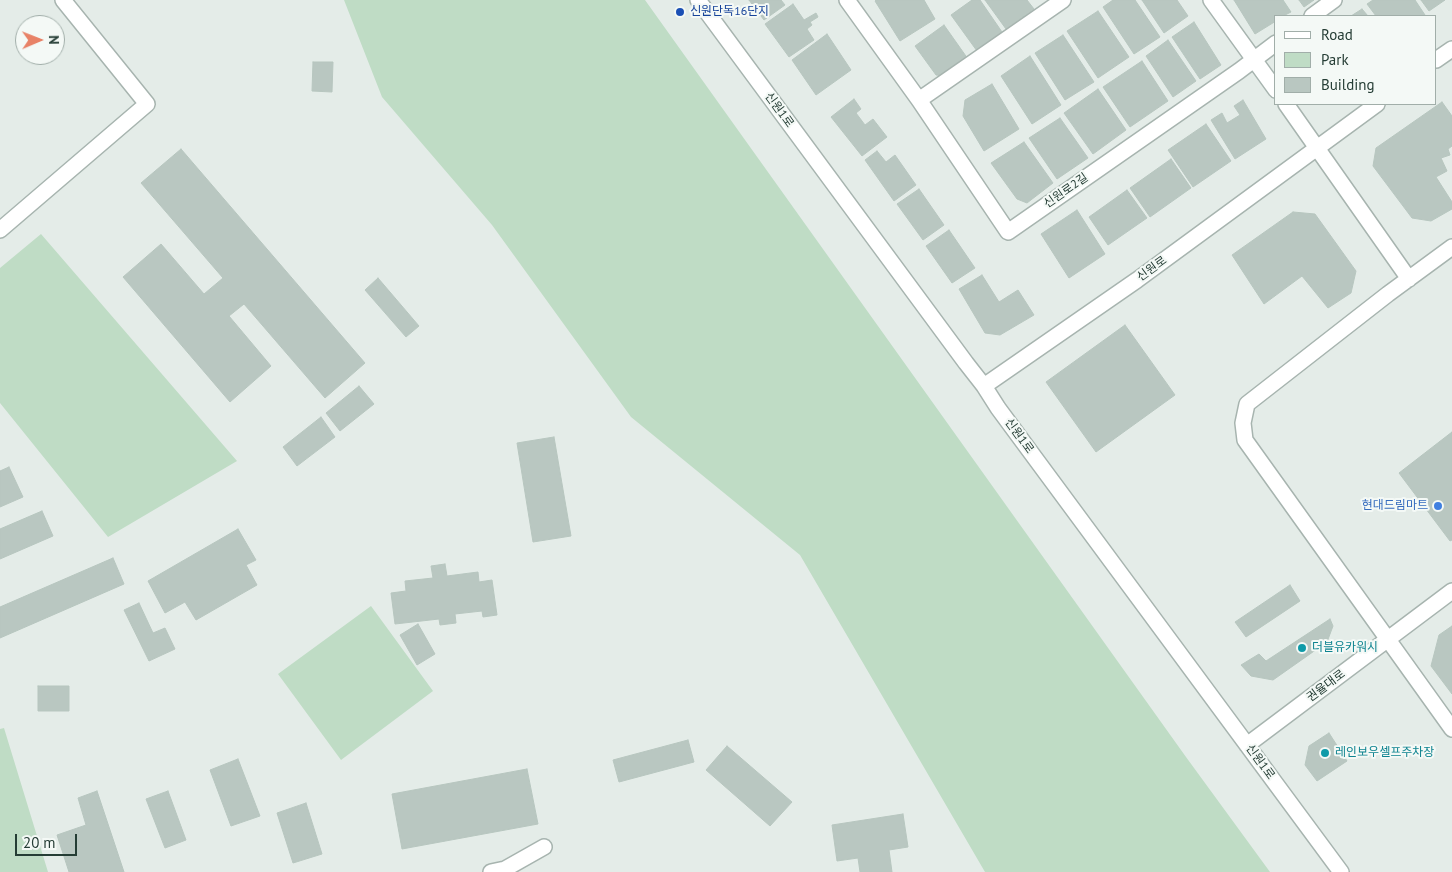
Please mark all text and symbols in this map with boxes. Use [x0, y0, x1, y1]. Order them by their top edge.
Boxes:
place label: 신원단독16단지 [690, 5, 769, 19]
marker: 신원단독16단지 [674, 6, 686, 18]
north arrow [15, 15, 65, 65]
legend [1274, 15, 1437, 105]
text: Road [1321, 25, 1353, 44]
text: N [45, 35, 63, 45]
text: Park [1321, 50, 1349, 69]
text: Building [1321, 75, 1375, 94]
street label: 신원1로 [762, 90, 796, 130]
street label: 신원로2길 [1041, 171, 1091, 211]
street label: 신원로 [1134, 253, 1170, 285]
street label: 신원1로 [1002, 416, 1036, 456]
place label: 현대드림마트 [1362, 499, 1428, 513]
marker: 현대드림마트 [1432, 500, 1444, 512]
place label: 더블유카워시 [1312, 641, 1378, 655]
marker: 더블유카워시 [1296, 642, 1308, 654]
street label: 권율대로 [1304, 667, 1348, 705]
street label: 신원1로 [1243, 742, 1277, 782]
place label: 레인보우셀프주차장 [1335, 746, 1434, 760]
marker: 레인보우셀프주차장 [1319, 747, 1331, 759]
scale bar [18, 824, 80, 856]
text: 20 m [23, 833, 56, 852]

